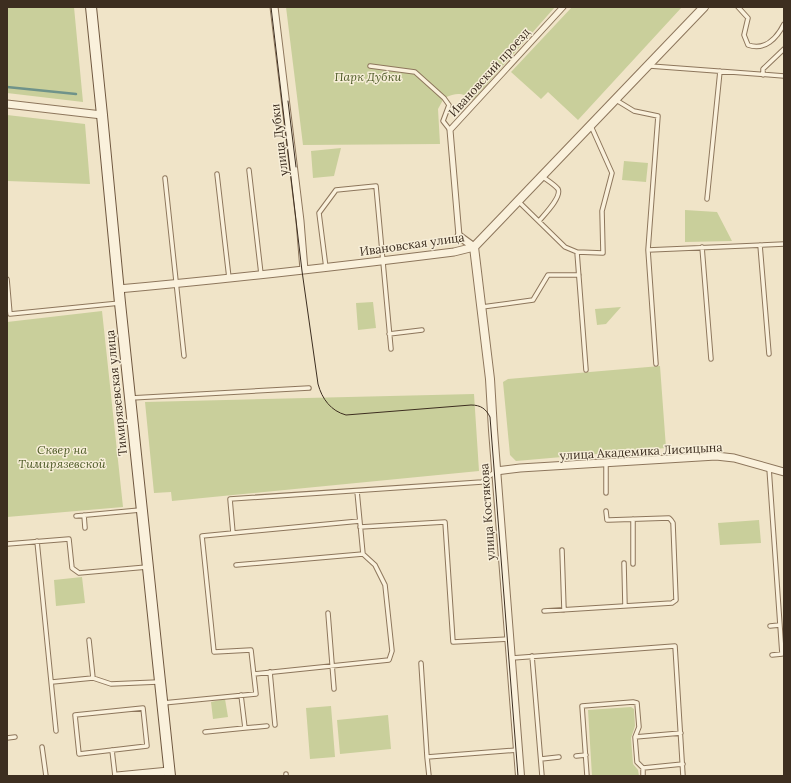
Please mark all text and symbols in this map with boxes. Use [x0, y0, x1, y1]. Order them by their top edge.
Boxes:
street label: Ивановский проезд [445, 25, 533, 119]
park label: Парк Дубки [335, 69, 402, 84]
street label: улица Дубки [267, 103, 291, 177]
street label: Ивановская улица [359, 229, 465, 259]
street label: Тимирязевская улица [102, 329, 130, 457]
street label: улица Академика Лисицына [559, 439, 723, 463]
park label: Сквер на Тимирязевской [18, 442, 107, 471]
street label: улица Костякова [476, 463, 498, 561]

